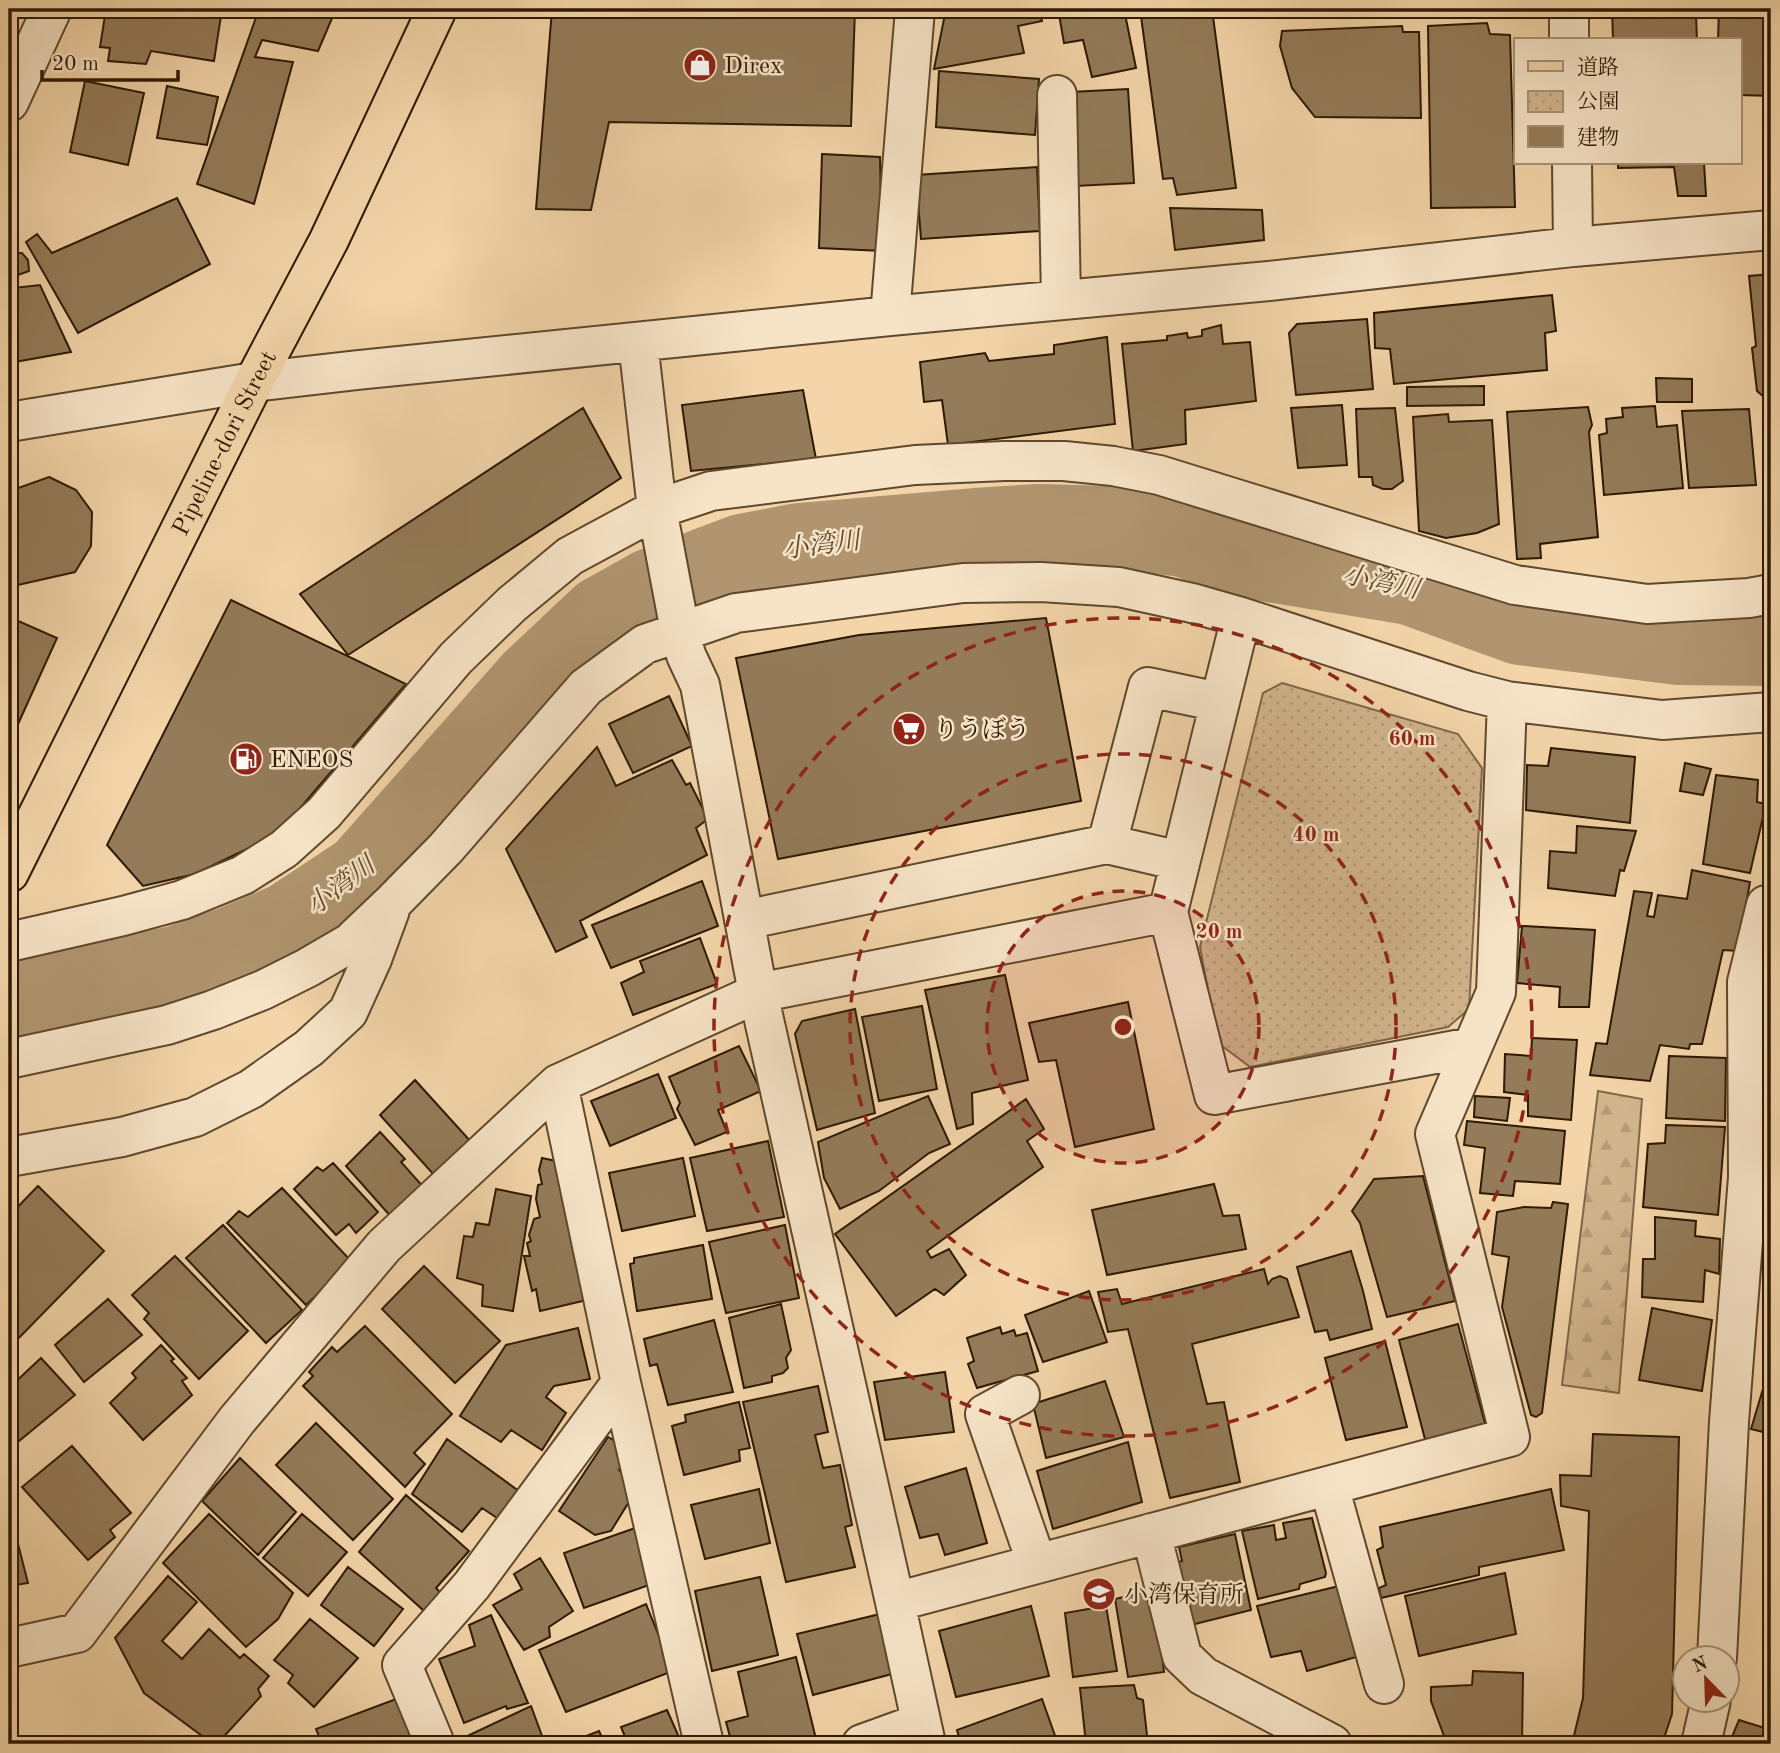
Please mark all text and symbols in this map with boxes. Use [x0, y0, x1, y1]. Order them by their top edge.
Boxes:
scale bar [42, 38, 178, 82]
legend [1514, 38, 1742, 164]
shop icon: Direx [681, 46, 719, 84]
text: 20 m [52, 54, 99, 75]
place label: Direx [724, 55, 783, 79]
text: 道路 [1577, 56, 1619, 79]
text: 公園 [1577, 90, 1619, 113]
text: 建物 [1577, 126, 1619, 149]
street label: Pipeline-dori Street [169, 347, 282, 540]
water label: 小湾川 [781, 526, 865, 564]
water label: 小湾川 [1340, 560, 1425, 604]
supermarket icon: りうぼう [890, 710, 928, 748]
place label: りうぼう [934, 716, 1030, 743]
text: 60 m [1388, 729, 1436, 750]
fuel station icon: ENEOS [227, 740, 265, 778]
place label: ENEOS [270, 749, 353, 773]
text: 40 m [1292, 825, 1340, 846]
water label: 小湾川 [301, 849, 383, 920]
text: 20 m [1195, 922, 1243, 943]
centre of rings [1111, 1015, 1135, 1039]
school or university icon: 小湾保育所 [1080, 1575, 1118, 1613]
place label: 小湾保育所 [1124, 1581, 1244, 1608]
north arrow [1672, 1644, 1742, 1714]
text: N [1690, 1654, 1711, 1677]

